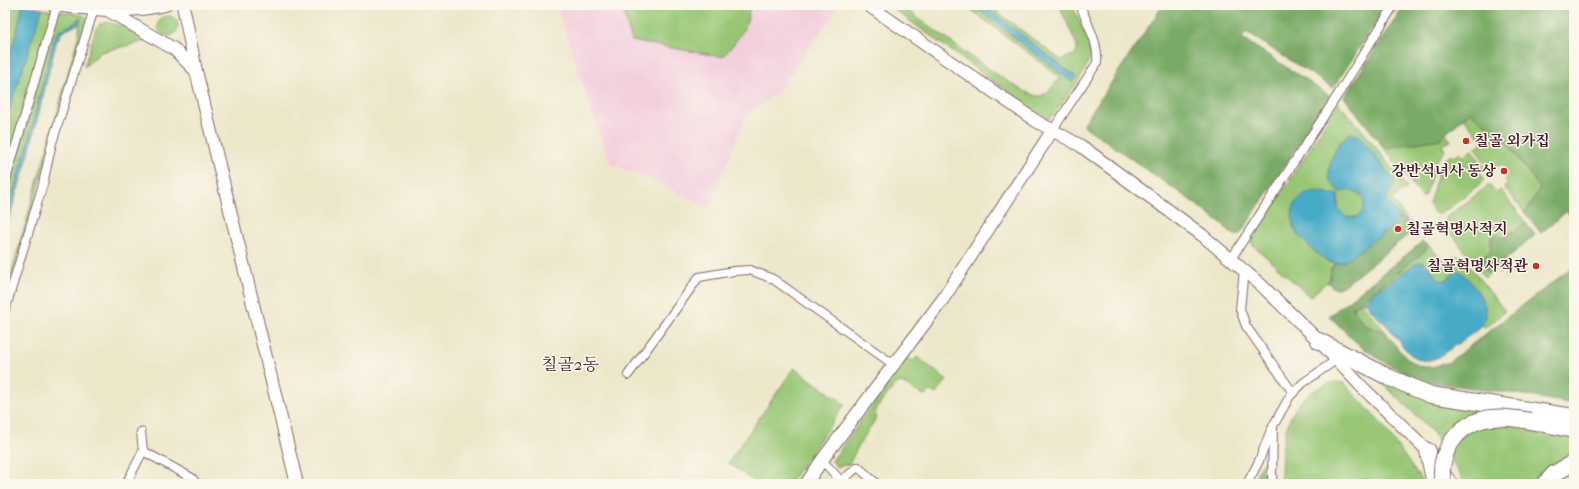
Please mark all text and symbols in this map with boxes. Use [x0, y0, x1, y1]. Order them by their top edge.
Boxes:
place label: 칠골 외가집 [1474, 132, 1550, 150]
marker: 칠골 외가집 [1461, 136, 1471, 146]
place label: 강반석녀사 동상 [1391, 162, 1496, 180]
marker: 강반석녀사 동상 [1499, 166, 1509, 176]
place label: 칠골혁명사적지 [1406, 220, 1507, 238]
marker: 칠골혁명사적지 [1393, 224, 1403, 234]
place label: 칠골혁명사적관 [1427, 257, 1529, 275]
marker: 칠골혁명사적관 [1531, 261, 1541, 271]
district label: 칠골2동 [541, 354, 600, 374]

